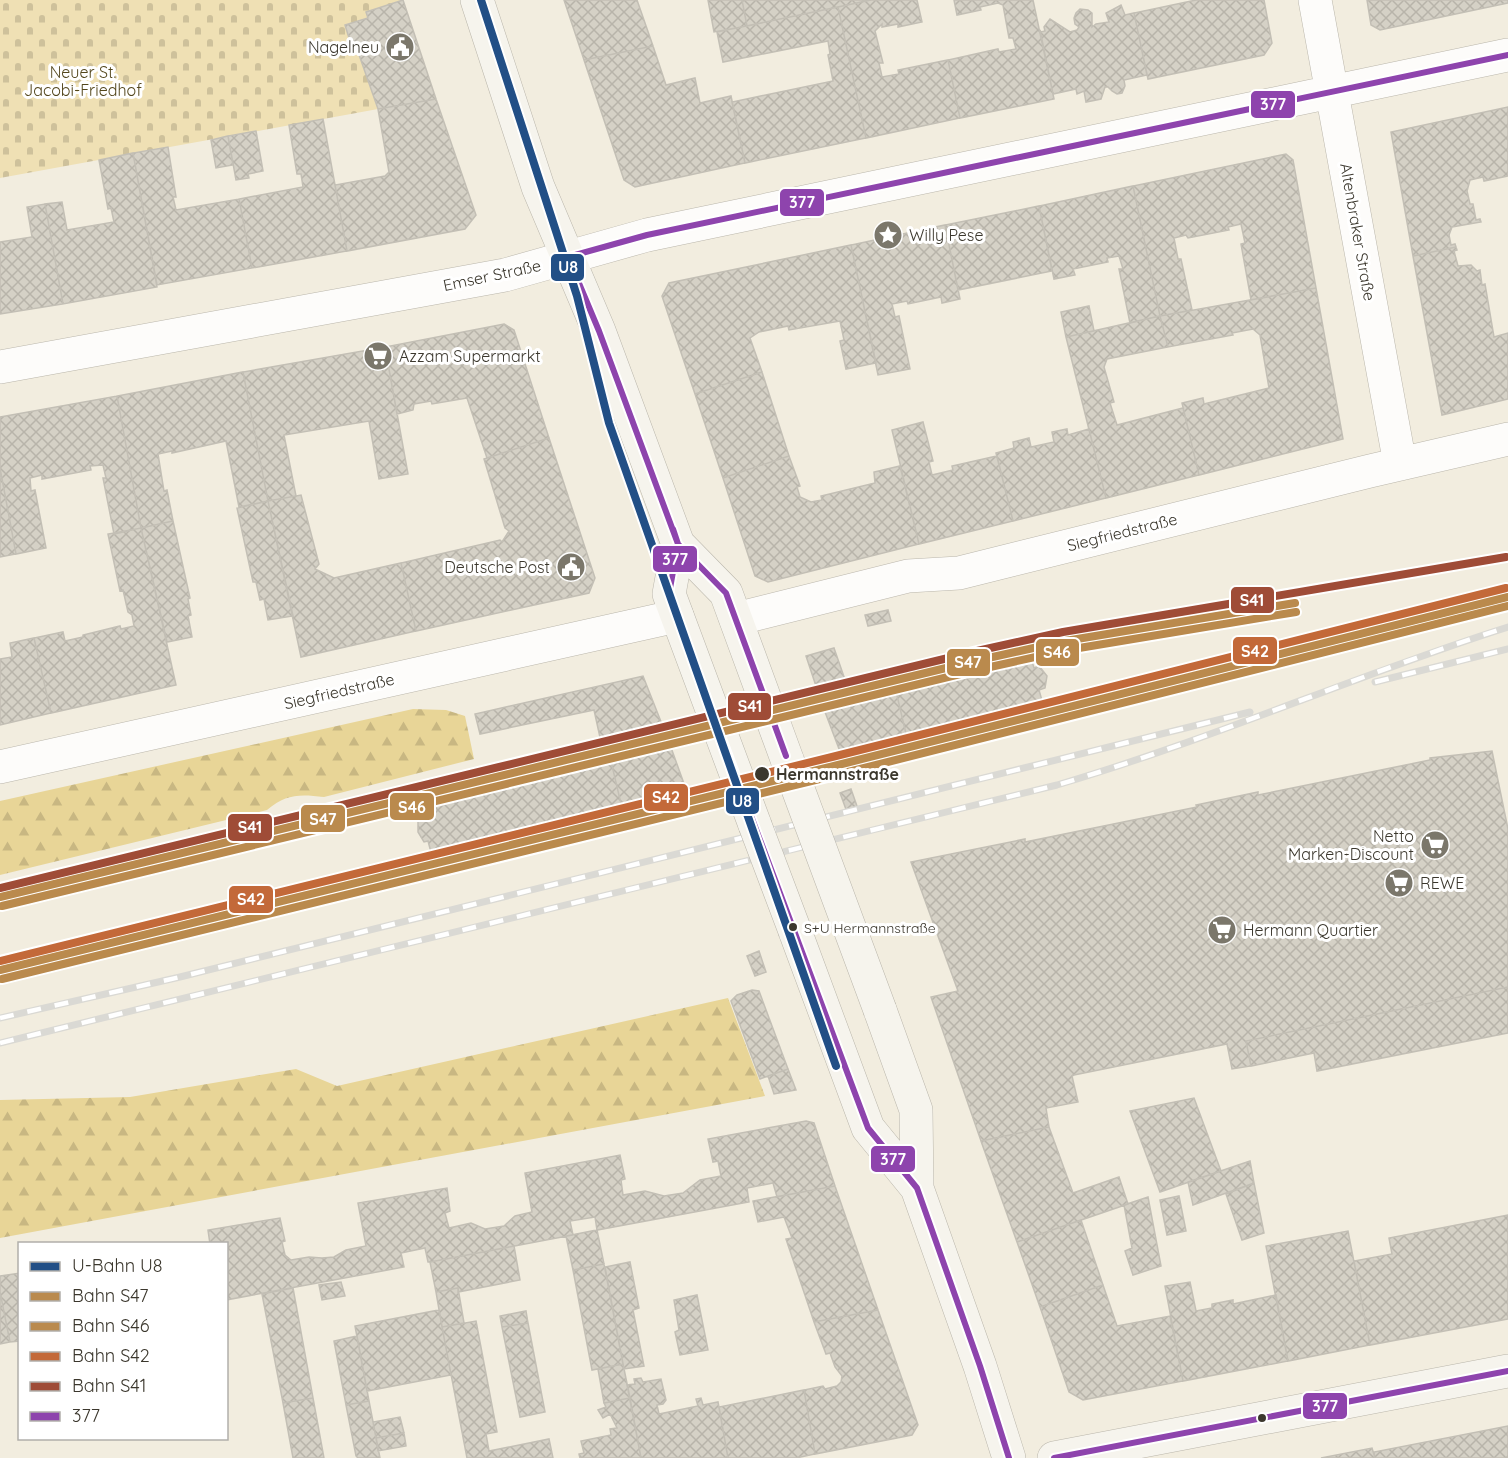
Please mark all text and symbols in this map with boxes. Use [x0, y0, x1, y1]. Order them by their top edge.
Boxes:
public building icon: Nagelneu [384, 31, 416, 63]
place label: Nagelneu [308, 37, 379, 57]
park label: Neuer St. Jacobi-Friedhof [24, 62, 142, 100]
line badge: 377 [1250, 90, 1296, 119]
text: 377 [1260, 94, 1286, 114]
street label: Altenbraker Straße [1336, 162, 1380, 302]
line badge: 377 [779, 188, 825, 217]
text: 377 [789, 192, 815, 212]
place icon: Willy Pese [872, 219, 904, 251]
place label: Willy Pese [909, 225, 983, 245]
line badge: U8 [550, 253, 585, 282]
street label: Emser Straße [441, 255, 543, 295]
text: U8 [558, 257, 578, 277]
supermarket icon: Azzam Supermarkt [362, 340, 394, 372]
place label: Azzam Supermarkt [399, 346, 541, 366]
street label: Siegfriedstraße [1065, 509, 1179, 555]
line badge: 377 [652, 545, 698, 573]
text: 377 [662, 549, 688, 569]
public building icon: Deutsche Post [555, 551, 587, 583]
place label: Deutsche Post [444, 557, 550, 577]
line badge: S41 [1230, 586, 1275, 614]
text: S41 [1240, 590, 1264, 610]
line badge: S42 [1232, 636, 1278, 665]
line badge: S46 [1035, 638, 1080, 667]
text: S42 [1241, 641, 1269, 661]
text: S46 [1043, 642, 1071, 662]
line badge: S47 [946, 648, 991, 677]
text: S47 [954, 652, 982, 672]
street label: Siegfriedstraße [282, 669, 396, 713]
line badge: S41 [727, 692, 772, 721]
text: S41 [738, 696, 762, 716]
place label: Hermannstraße [776, 764, 899, 784]
marker: Hermannstraße [753, 765, 771, 783]
line badge: S42 [643, 783, 689, 812]
text: S42 [652, 787, 680, 807]
line badge: U8 [725, 787, 760, 815]
text: U8 [732, 791, 752, 811]
line badge: S46 [389, 792, 435, 821]
text: S46 [398, 797, 426, 817]
line badge: S47 [300, 804, 346, 833]
text: S47 [309, 809, 337, 829]
line badge: S41 [227, 813, 273, 842]
text: S41 [238, 817, 262, 837]
place label: Netto Marken-Discount [1288, 826, 1414, 864]
supermarket icon: Netto Marken-Discount [1419, 829, 1451, 861]
supermarket icon: REWE [1383, 867, 1415, 899]
place label: REWE [1420, 873, 1464, 893]
line badge: S42 [228, 885, 274, 914]
text: S42 [237, 889, 265, 909]
supermarket icon: Hermann Quartier [1206, 914, 1238, 946]
place label: S+U Hermannstraße [804, 919, 936, 937]
place label: Hermann Quartier [1243, 920, 1378, 940]
marker: S+U Hermannstraße [787, 921, 799, 933]
line badge: 377 [870, 1145, 916, 1173]
text: 377 [880, 1149, 906, 1169]
legend [18, 1242, 228, 1440]
text: U-Bahn U8 [72, 1254, 163, 1277]
text: Bahn S47 [72, 1284, 148, 1307]
text: Bahn S46 [72, 1314, 150, 1337]
text: Bahn S42 [72, 1344, 150, 1367]
text: Bahn S41 [72, 1374, 146, 1397]
line badge: 377 [1302, 1392, 1348, 1420]
text: 377 [1312, 1396, 1338, 1416]
text: 377 [72, 1404, 100, 1427]
unlabelled marker [1256, 1412, 1268, 1424]

